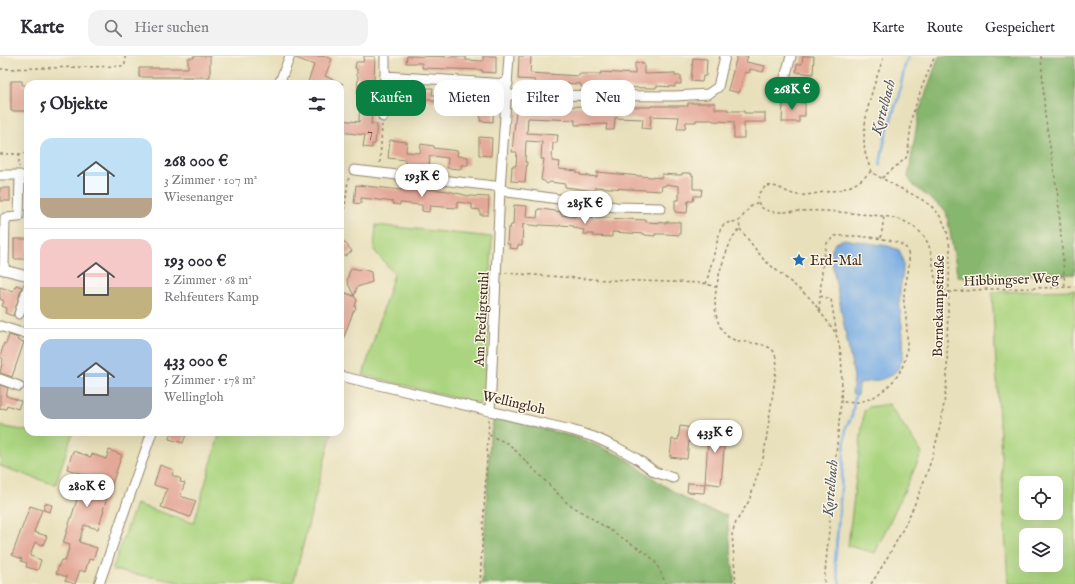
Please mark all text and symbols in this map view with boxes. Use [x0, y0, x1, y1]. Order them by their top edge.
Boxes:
search box [88, 10, 368, 46]
text: Karte [20, 16, 64, 40]
icon: search [102, 17, 124, 39]
text: Hier suchen [134, 18, 209, 37]
text: Karte [872, 19, 904, 37]
text: Route [926, 19, 963, 37]
text: Gespeichert [985, 19, 1055, 37]
pin: 268K € [759, 77, 825, 111]
water label: Kortelbach [867, 77, 900, 138]
chip: Kaufen [356, 80, 426, 116]
chip: Mieten [434, 80, 504, 116]
chip: Filter [512, 80, 573, 116]
chip: Neu [581, 80, 635, 116]
text: 268K € [774, 81, 810, 98]
icon: filters [306, 93, 328, 115]
text: 5 Objekte [40, 94, 108, 115]
house number: 7 [367, 126, 373, 141]
text: 268 000 € [164, 151, 228, 172]
icon: home [72, 154, 120, 202]
pin: 193K € [389, 164, 455, 198]
text: 193K € [404, 168, 440, 185]
text: 3 Zimmer · 107 m² [164, 172, 257, 189]
text: Wiesenanger [164, 189, 234, 206]
pin: 285K € [552, 191, 618, 225]
text: 285K € [567, 195, 603, 212]
text: 193 000 € [164, 251, 227, 272]
place icon: Erd-Mal [791, 252, 807, 268]
place label: Erd-Mal [810, 252, 862, 270]
street label: Bornekampstraße [929, 254, 949, 357]
icon: home [72, 255, 120, 303]
street label: Hibbingser Weg [963, 269, 1060, 291]
street label: Am Predigtstuhl [470, 271, 493, 368]
text: 2 Zimmer · 68 m² [164, 272, 252, 289]
text: Rehfeuters Kamp [164, 289, 259, 306]
text: 433 000 € [164, 351, 227, 372]
icon: home [72, 355, 120, 403]
text: 5 Zimmer · 178 m² [164, 372, 256, 389]
street label: Wellingloh [480, 387, 548, 419]
text: Wellingloh [164, 389, 224, 406]
pin: 433K € [682, 420, 748, 454]
text: 433K € [697, 424, 733, 441]
water label: Kortelbach [818, 458, 842, 518]
pin: 280K € [54, 474, 120, 508]
map controls [1019, 476, 1063, 572]
button: locate [1019, 476, 1063, 520]
text: 280K € [68, 478, 106, 495]
button: layers [1019, 528, 1063, 572]

